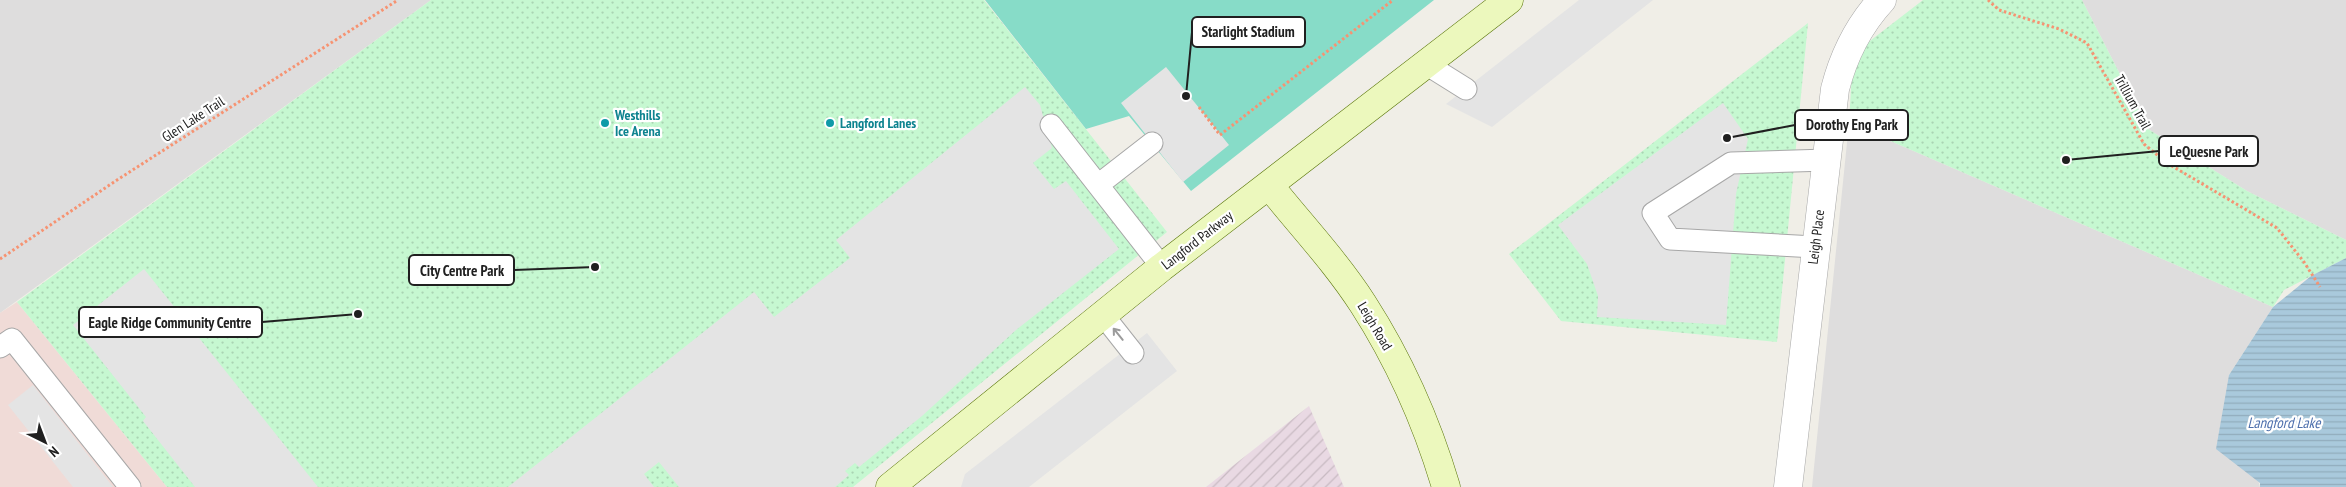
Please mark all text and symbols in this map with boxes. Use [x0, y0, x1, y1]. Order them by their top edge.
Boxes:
callout: Starlight Stadium [1192, 17, 1305, 47]
text: Starlight Stadium [1201, 22, 1295, 41]
street label: Trillium Trail [2111, 71, 2156, 133]
street label: Glen Lake Trail [158, 92, 228, 146]
place label: Westhills Ice Arena [614, 106, 661, 140]
callout: Dorothy Eng Park [1795, 110, 1908, 140]
place label: Langford Lanes [840, 114, 916, 132]
text: Dorothy Eng Park [1806, 115, 1899, 134]
marker: Westhills Ice Arena [599, 117, 611, 129]
marker: Langford Lanes [824, 117, 836, 129]
callout: LeQuesne Park [2159, 136, 2258, 166]
text: LeQuesne Park [2170, 142, 2249, 161]
street label: Langford Parkway [1158, 206, 1237, 273]
street label: Leigh Place [1804, 208, 1828, 265]
callout: City Centre Park [409, 255, 514, 285]
text: City Centre Park [420, 261, 505, 280]
street label: Leigh Road [1354, 299, 1396, 353]
callout: Eagle Ridge Community Centre [79, 307, 262, 337]
text: Eagle Ridge Community Centre [88, 313, 252, 332]
one-way arrow [1113, 327, 1123, 341]
water label: Langford Lake [2248, 413, 2321, 432]
north arrow [20, 417, 70, 467]
text: N [45, 442, 63, 461]

